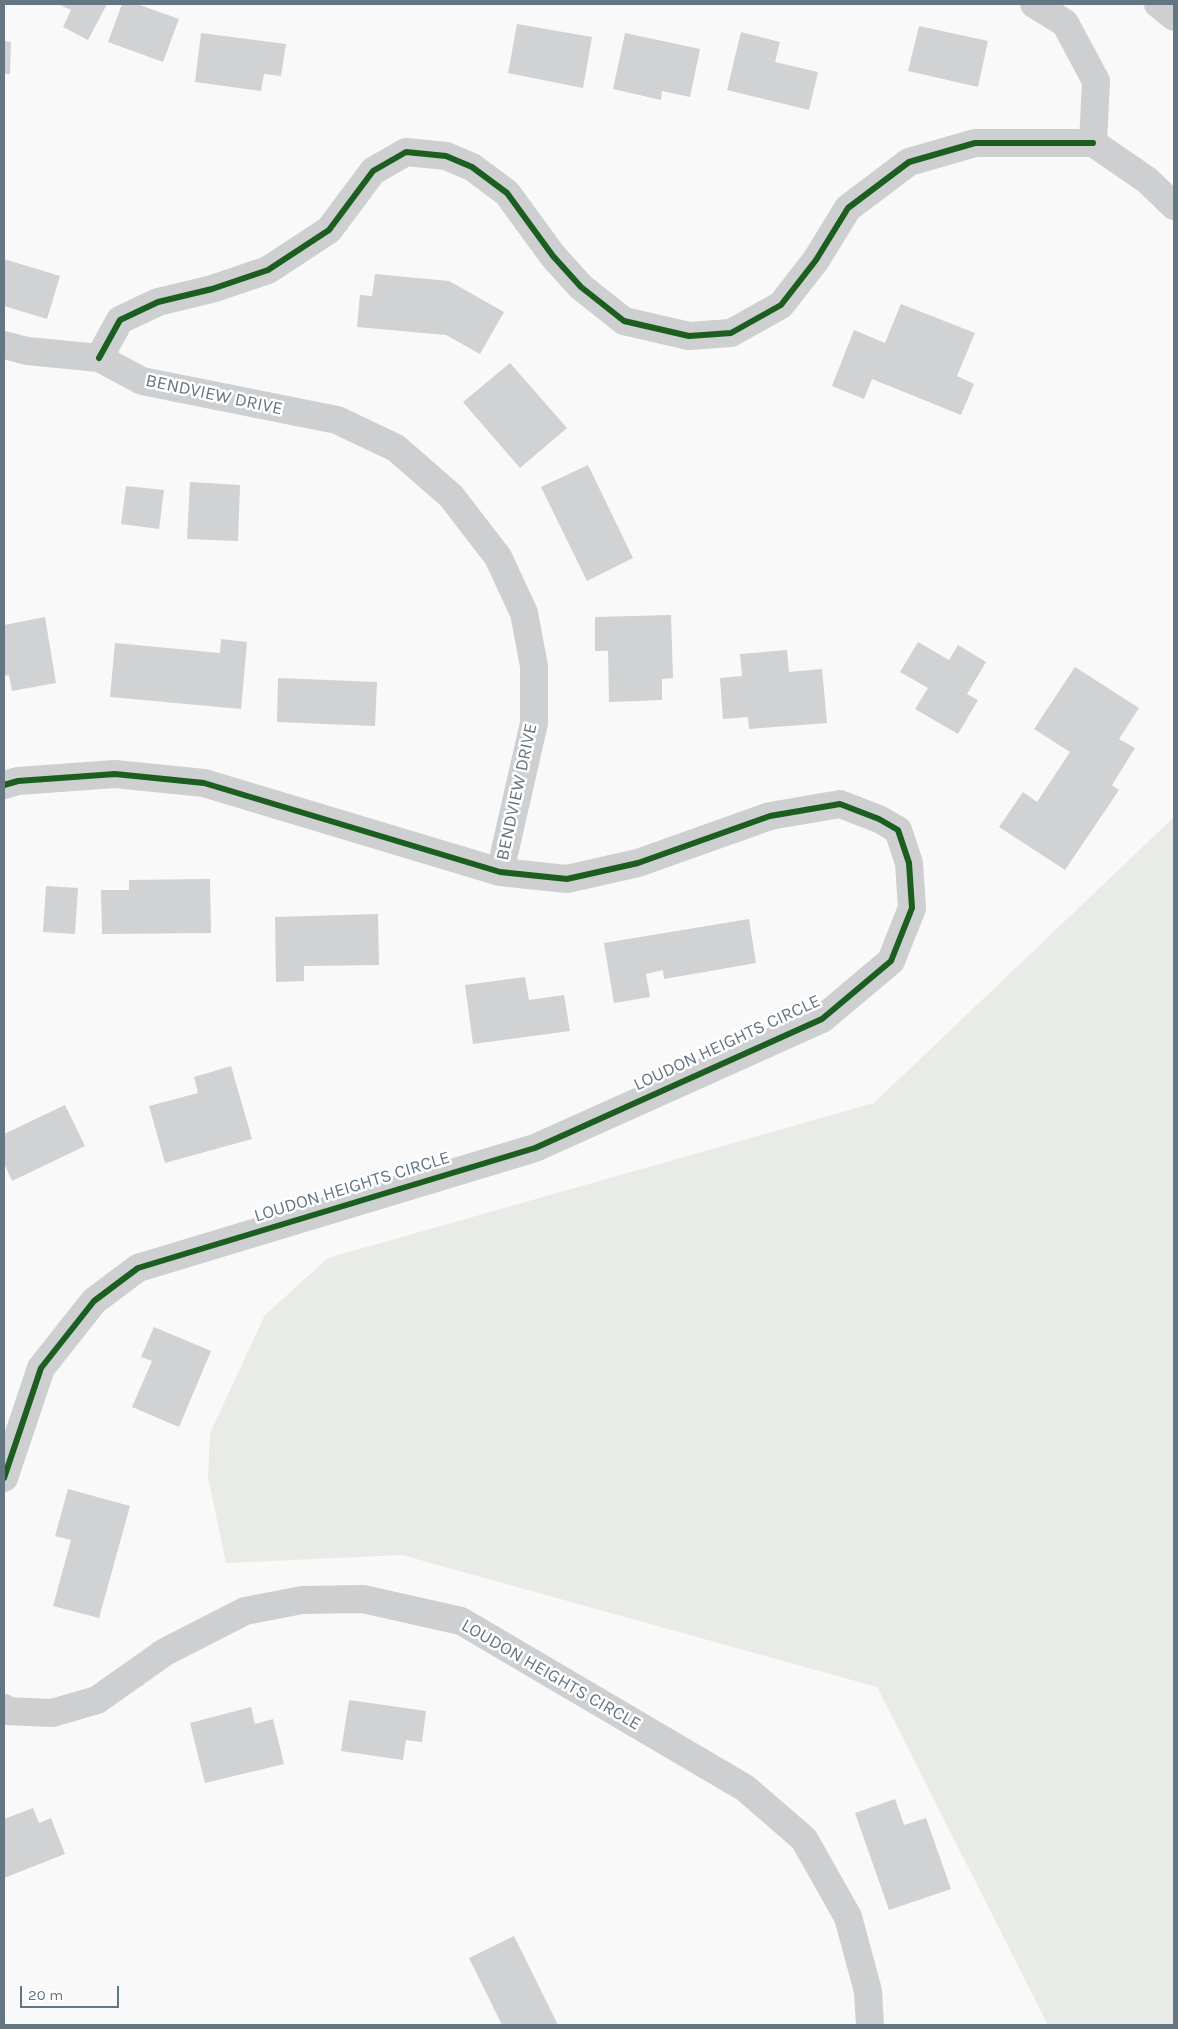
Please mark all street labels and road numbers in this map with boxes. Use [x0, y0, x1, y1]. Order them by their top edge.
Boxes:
street label: BENDVIEW DRIVE [144, 370, 284, 420]
street label: BENDVIEW DRIVE [492, 722, 542, 862]
street label: LOUDON HEIGHTS CIRCLE [630, 990, 824, 1096]
street label: LOUDON HEIGHTS CIRCLE [252, 1147, 452, 1227]
street label: LOUDON HEIGHTS CIRCLE [457, 1615, 645, 1735]

